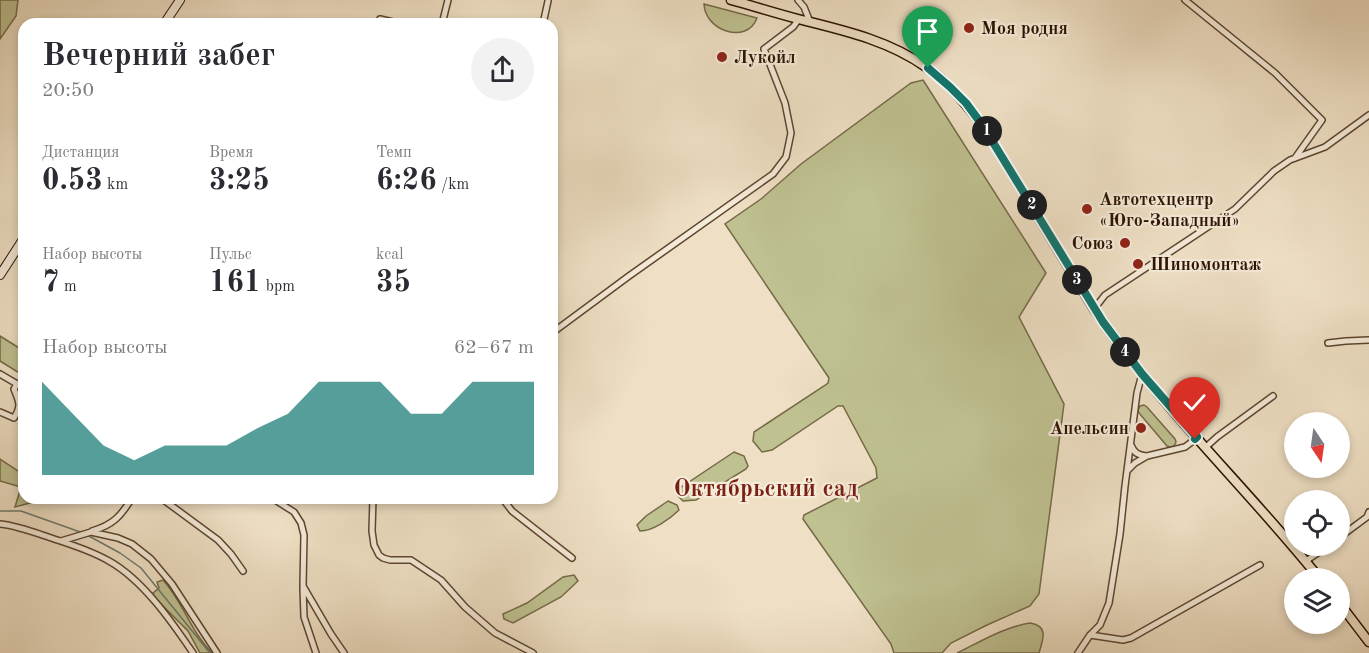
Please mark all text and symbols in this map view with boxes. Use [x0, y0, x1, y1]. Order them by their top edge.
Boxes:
pin [902, 6, 953, 68]
icon: arrive [911, 15, 944, 48]
place label: Моя родня [981, 20, 1068, 38]
marker: Моя родня [962, 21, 976, 35]
button: share [471, 38, 534, 101]
text: Вечерний забег [42, 40, 275, 73]
place label: Лукойл [734, 49, 796, 67]
marker: Лукойл [715, 50, 729, 64]
text: 20:50 [42, 81, 94, 101]
pin: 1 [972, 116, 1002, 146]
text: 1 [982, 123, 992, 139]
text: Дистанция [42, 145, 119, 161]
text: Время [209, 145, 253, 161]
text: Темп [376, 145, 412, 161]
text: 0.53 [42, 166, 103, 196]
text: 3:25 [209, 166, 270, 196]
text: 6:26 [376, 166, 437, 196]
text: km [103, 177, 128, 193]
text: /km [437, 177, 469, 193]
pin: 2 [1017, 190, 1047, 220]
place label: Автотехцентр «Юго-Западный» [1099, 191, 1240, 230]
text: 2 [1027, 197, 1037, 213]
marker: Автотехцентр «Юго-Западный» [1080, 202, 1094, 216]
place label: Союз [1071, 235, 1113, 253]
marker: Союз [1118, 236, 1132, 250]
text: Набор высоты [42, 247, 142, 263]
text: Пульс [209, 247, 252, 263]
text: kcal [376, 247, 404, 263]
place label: Шиномонтаж [1150, 256, 1262, 274]
marker: Шиномонтаж [1131, 257, 1145, 271]
pin: 3 [1062, 265, 1092, 295]
text: 7 [42, 268, 59, 298]
text: 161 [209, 268, 261, 298]
text: 35 [376, 268, 411, 298]
text: 3 [1072, 272, 1082, 288]
text: m [59, 279, 77, 295]
text: bpm [261, 279, 295, 295]
pin: 4 [1110, 337, 1140, 367]
text: Набор высоты [42, 338, 168, 358]
text: 62–67 m [454, 338, 534, 358]
text: 4 [1120, 344, 1130, 360]
pin [1169, 377, 1220, 439]
icon: check [1178, 386, 1211, 419]
north arrow [1284, 412, 1350, 478]
map controls [1284, 412, 1350, 634]
place label: Апельсин [1050, 420, 1129, 438]
marker: Апельсин [1134, 421, 1148, 435]
district label: Октябрьский сад [674, 478, 858, 502]
button: locate [1284, 490, 1350, 556]
button: layers [1284, 568, 1350, 634]

